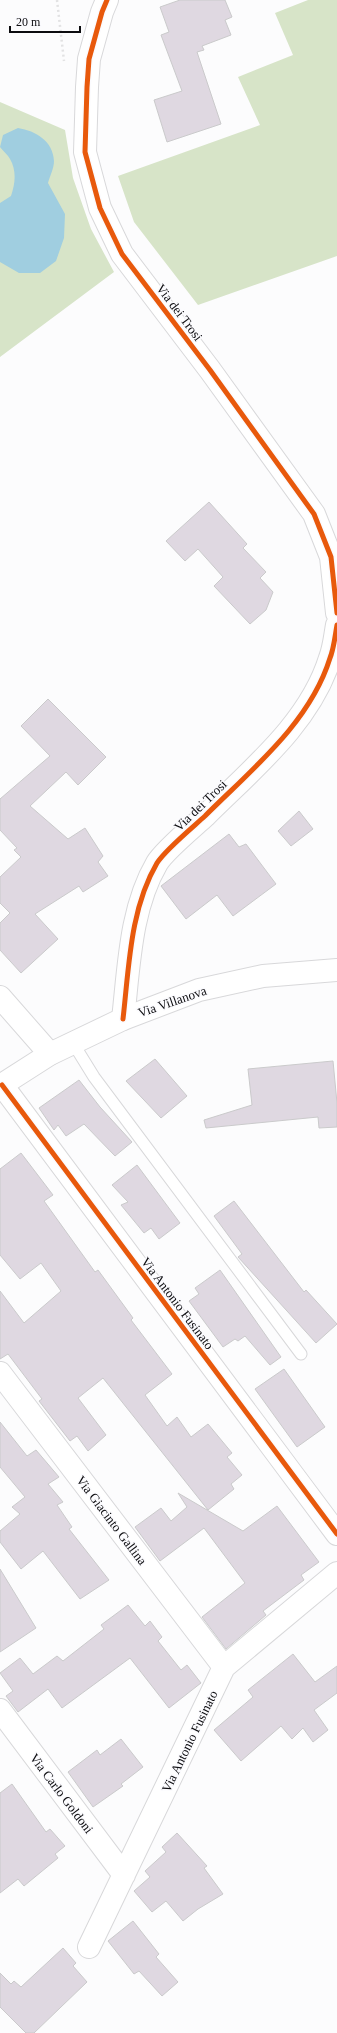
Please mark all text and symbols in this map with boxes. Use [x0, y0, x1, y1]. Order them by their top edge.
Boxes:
scale bar [10, 8, 80, 34]
text: 20 m [16, 15, 41, 29]
street label: Via dei Trosi [153, 281, 206, 344]
street label: Via dei Trosi [171, 776, 230, 834]
street label: Via Villanova [136, 983, 209, 1020]
street label: Via Antonio Fusinato [138, 1254, 217, 1352]
street label: Via Giacinto Gallina [73, 1473, 150, 1568]
street label: Via Antonio Fusinato [158, 1688, 221, 1794]
street label: Via Carlo Goldoni [27, 1750, 97, 1836]

